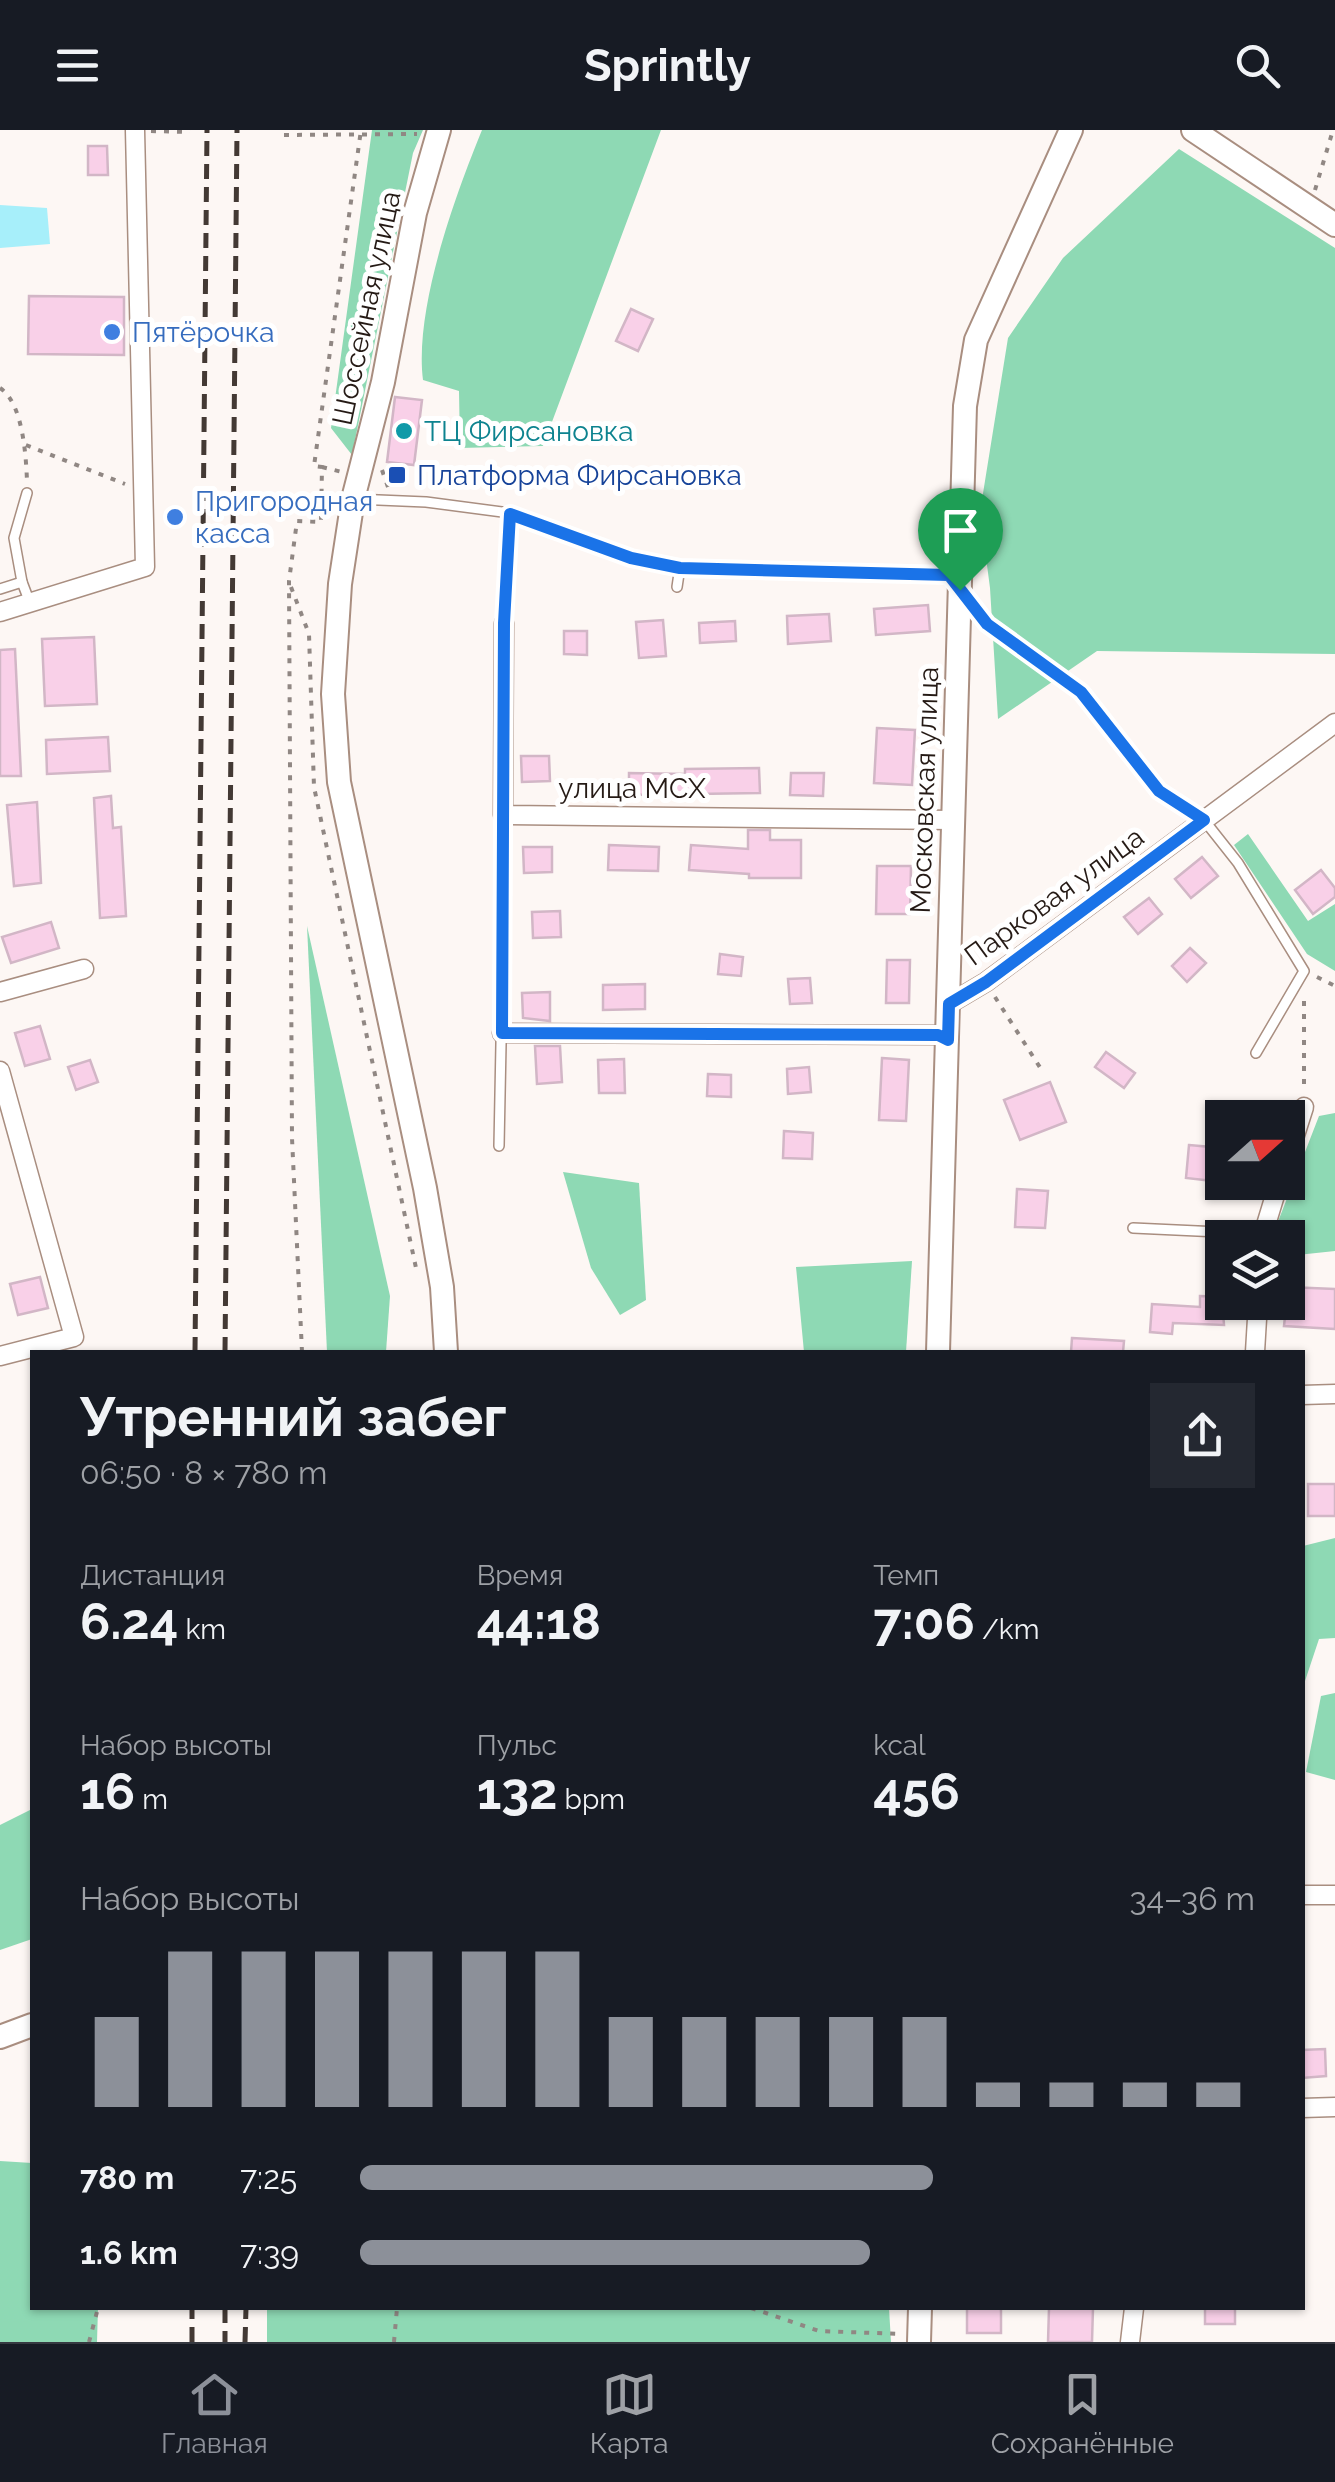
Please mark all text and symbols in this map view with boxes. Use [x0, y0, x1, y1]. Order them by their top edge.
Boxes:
icon: menu [50, 38, 105, 93]
icon: search [1230, 38, 1285, 93]
text: Sprintly [584, 39, 751, 92]
street label: Шоссейная улица [326, 188, 407, 428]
place label: Пятёрочка [132, 316, 274, 349]
marker: Пятёрочка [101, 321, 123, 343]
place label: ТЦ Фирсановка [424, 415, 634, 448]
marker: ТЦ Фирсановка [393, 420, 415, 442]
place label: Платформа Фирсановка [417, 459, 742, 492]
marker: Платформа Фирсановка [386, 464, 408, 486]
place label: Пригородная касса [195, 485, 373, 550]
pin [918, 488, 1003, 591]
icon: arrive [933, 503, 988, 558]
marker: Пригородная касса [164, 506, 186, 528]
street label: Московская улица [904, 666, 945, 914]
street label: улица МСХ [558, 772, 706, 805]
street label: Парковая улица [958, 820, 1150, 972]
north arrow [1205, 1100, 1305, 1200]
map controls [1205, 1100, 1305, 1320]
button: layers [1205, 1220, 1305, 1320]
button: share [1150, 1383, 1255, 1488]
text: Утренний забег [80, 1384, 507, 1449]
text: 06:50 · 8 × 780 m [80, 1454, 327, 1491]
text: Дистанция [80, 1559, 225, 1592]
text: Время [477, 1559, 563, 1592]
text: Темп [873, 1559, 939, 1592]
text: 6.24 [80, 1592, 178, 1651]
text: 44:18 [477, 1592, 601, 1651]
text: 7:06 [873, 1592, 975, 1651]
text: km [178, 1613, 226, 1646]
text: /km [975, 1613, 1039, 1646]
text: Набор высоты [80, 1729, 272, 1762]
text: Пульс [477, 1729, 557, 1762]
text: kcal [873, 1729, 926, 1762]
text: 16 [80, 1762, 135, 1821]
text: 132 [477, 1762, 557, 1821]
text: 456 [873, 1762, 960, 1821]
text: m [135, 1783, 168, 1816]
text: bpm [557, 1783, 625, 1816]
text: Набор высоты [80, 1880, 300, 1917]
text: 34–36 m [1129, 1880, 1255, 1917]
text: 780 m [80, 2159, 174, 2196]
text: 7:25 [240, 2159, 297, 2196]
text: 1.6 km [80, 2234, 178, 2271]
text: 7:39 [240, 2234, 299, 2271]
tab: Главная [161, 2367, 268, 2460]
tab: Карта [590, 2367, 669, 2460]
tab: Сохранённые [991, 2367, 1174, 2460]

